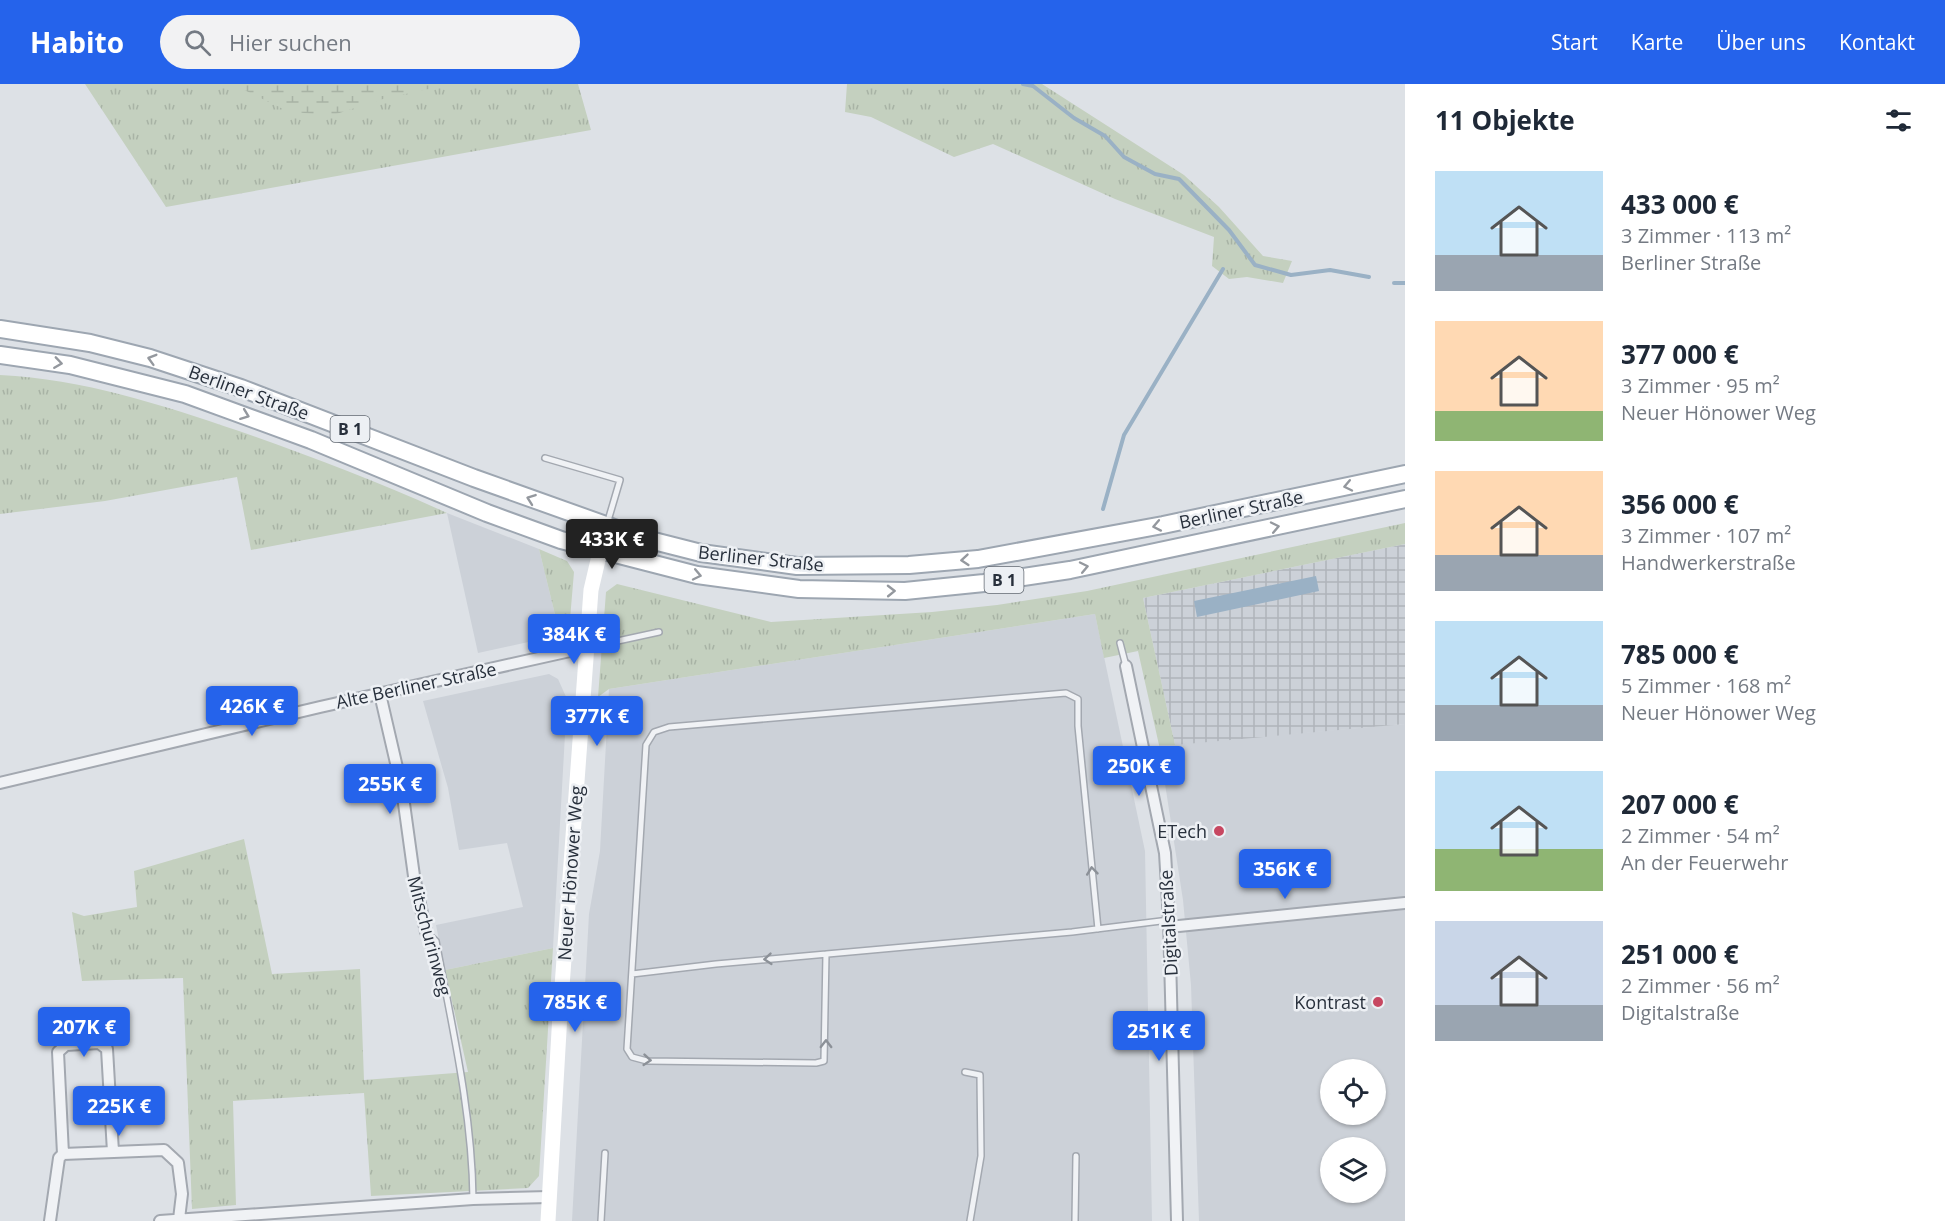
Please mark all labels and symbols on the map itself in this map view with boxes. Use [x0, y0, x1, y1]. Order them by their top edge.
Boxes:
one-way arrow [147, 354, 157, 366]
one-way arrow [53, 356, 63, 369]
street label: Berliner Straße [186, 359, 312, 425]
one-way arrow [240, 408, 250, 421]
road number: B 1 [330, 416, 370, 442]
one-way arrow [1343, 479, 1353, 492]
street label: Berliner Straße [1177, 484, 1305, 534]
one-way arrow [527, 494, 537, 507]
pin: 433K € [563, 519, 661, 570]
one-way arrow [1152, 519, 1162, 532]
one-way arrow [1270, 521, 1280, 534]
street label: Berliner Straße [697, 539, 825, 577]
one-way arrow [960, 553, 969, 566]
one-way arrow [1079, 561, 1089, 574]
one-way arrow [692, 567, 702, 580]
road number: B 1 [984, 567, 1024, 593]
one-way arrow [886, 585, 895, 597]
pin: 384K € [525, 614, 623, 665]
street label: Alte Berliner Straße [334, 656, 498, 714]
pin: 426K € [203, 686, 301, 737]
pin: 377K € [548, 696, 646, 747]
pin: 250K € [1090, 746, 1188, 797]
pin: 255K € [341, 764, 439, 815]
street label: Neuer Hönower Weg [552, 784, 588, 961]
place label: ETech [1157, 819, 1207, 843]
marker: ETech [1212, 824, 1226, 838]
pin: 356K € [1236, 849, 1334, 900]
one-way arrow [1086, 867, 1099, 876]
street label: Digitalstraße [1153, 869, 1183, 977]
street label: Mitschurinweg [402, 873, 458, 999]
one-way arrow [764, 952, 773, 965]
pin: 785K € [526, 982, 624, 1033]
place label: Kontrast [1294, 990, 1366, 1014]
marker: Kontrast [1371, 995, 1385, 1009]
pin: 207K € [35, 1007, 133, 1058]
pin: 251K € [1110, 1011, 1208, 1062]
one-way arrow [820, 1039, 832, 1048]
one-way arrow [643, 1053, 652, 1066]
pin: 225K € [70, 1086, 168, 1137]

